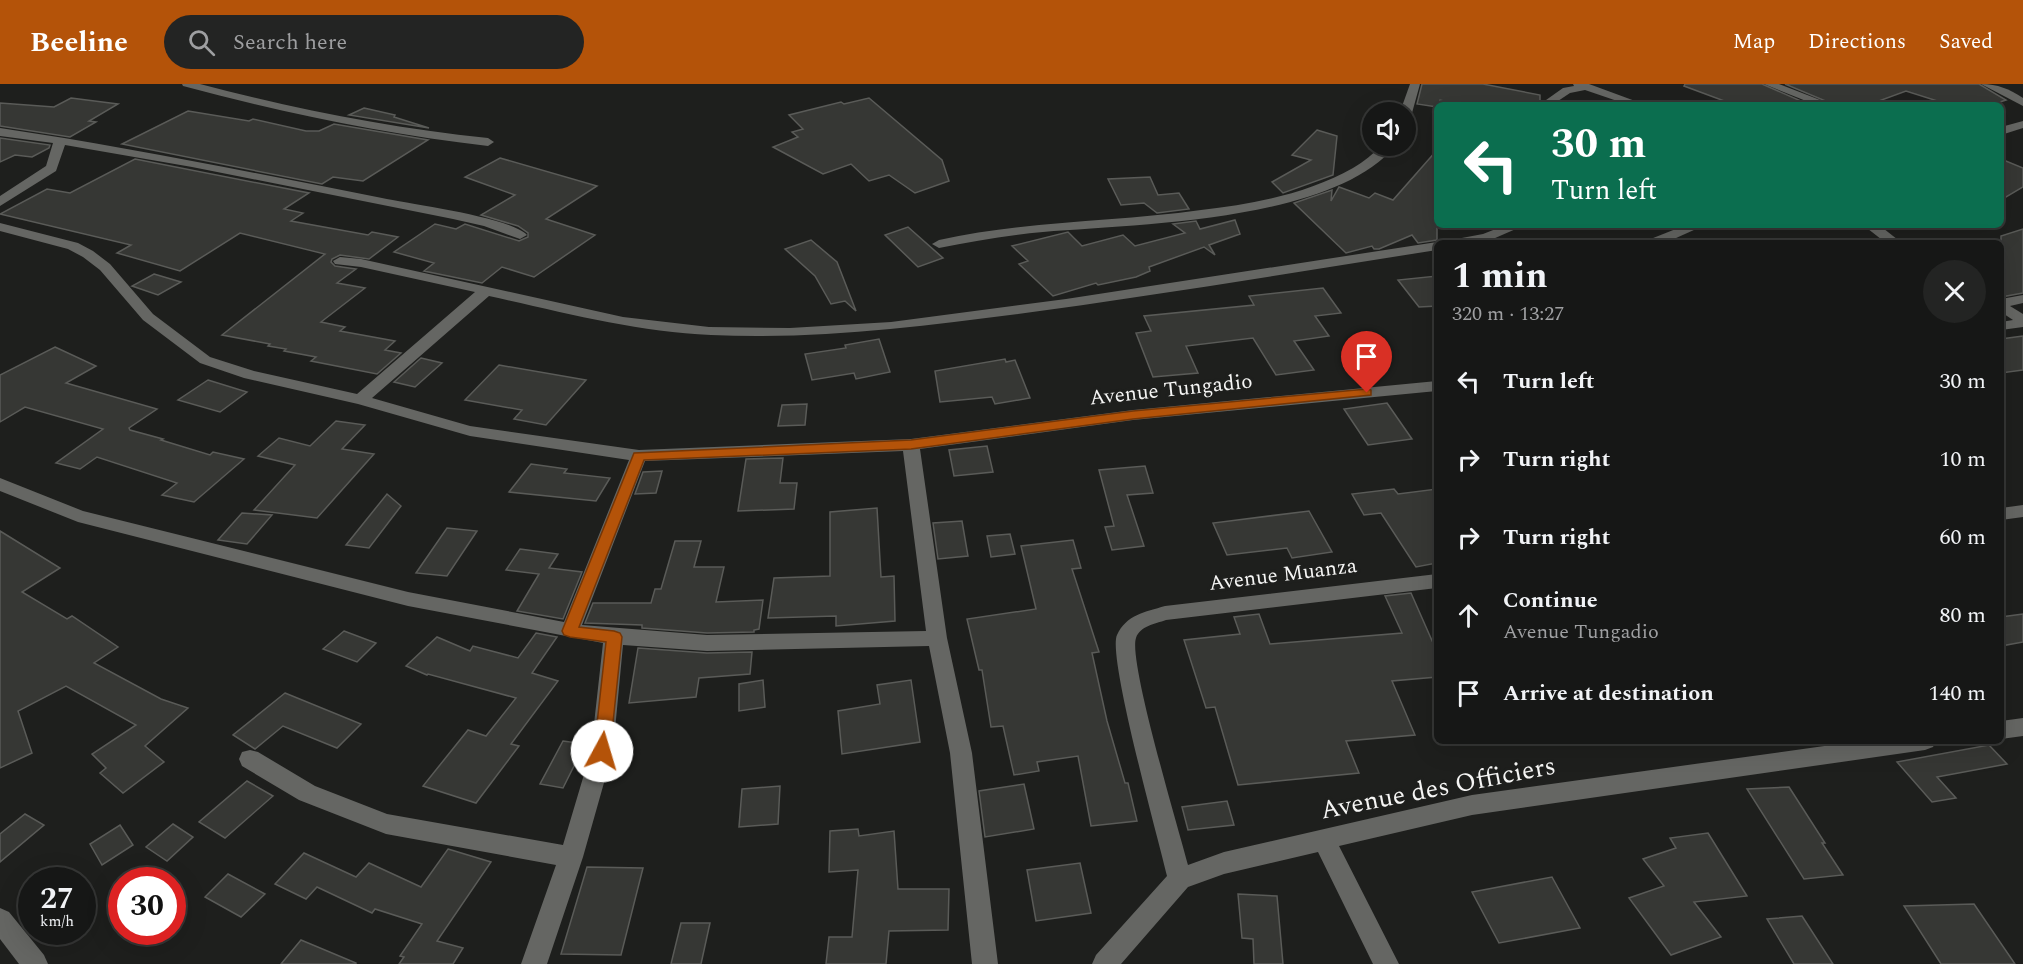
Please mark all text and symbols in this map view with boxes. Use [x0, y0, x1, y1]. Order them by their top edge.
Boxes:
search box [164, 15, 584, 69]
text: Beeline [30, 21, 128, 64]
icon: search [185, 26, 218, 59]
text: Search here [233, 26, 347, 59]
text: Map [1733, 26, 1775, 58]
text: Directions [1808, 26, 1906, 58]
text: Saved [1939, 26, 1993, 58]
map controls [1362, 102, 1416, 156]
button: sound [1362, 102, 1416, 156]
text: 30 m [1551, 113, 1646, 176]
icon: left [1452, 126, 1530, 204]
text: Turn left [1551, 170, 1657, 212]
text: 1 min [1452, 249, 1548, 304]
button: close [1923, 260, 1986, 323]
text: 320 m · 13:27 [1452, 299, 1564, 329]
pin [1341, 331, 1392, 393]
icon: arrive [1350, 340, 1383, 373]
icon: left [1452, 365, 1485, 398]
text: Turn left [1503, 365, 1595, 398]
text: 30 m [1940, 365, 1986, 398]
street label: Avenue Tungadio [1088, 366, 1254, 414]
icon: right [1452, 443, 1485, 476]
text: Turn right [1503, 443, 1610, 476]
text: 10 m [1940, 443, 1986, 476]
icon: right [1452, 521, 1485, 554]
text: Turn right [1503, 521, 1610, 554]
text: 60 m [1940, 521, 1986, 554]
street label: Avenue Muanza [1207, 550, 1360, 600]
text: Continue [1503, 584, 1598, 617]
icon: ahead [1452, 599, 1485, 632]
text: 80 m [1940, 599, 1986, 632]
text: Avenue Tungadio [1503, 617, 1659, 647]
icon: arrive [1452, 677, 1485, 710]
text: Arrive at destination [1503, 677, 1714, 710]
text: 140 m [1929, 677, 1986, 710]
position arrow [570, 719, 634, 783]
street label: Avenue des Officiers [1317, 746, 1559, 830]
speed limit sign: 30 [108, 867, 186, 945]
text: 27 [40, 876, 74, 922]
text: km/h [40, 910, 74, 933]

